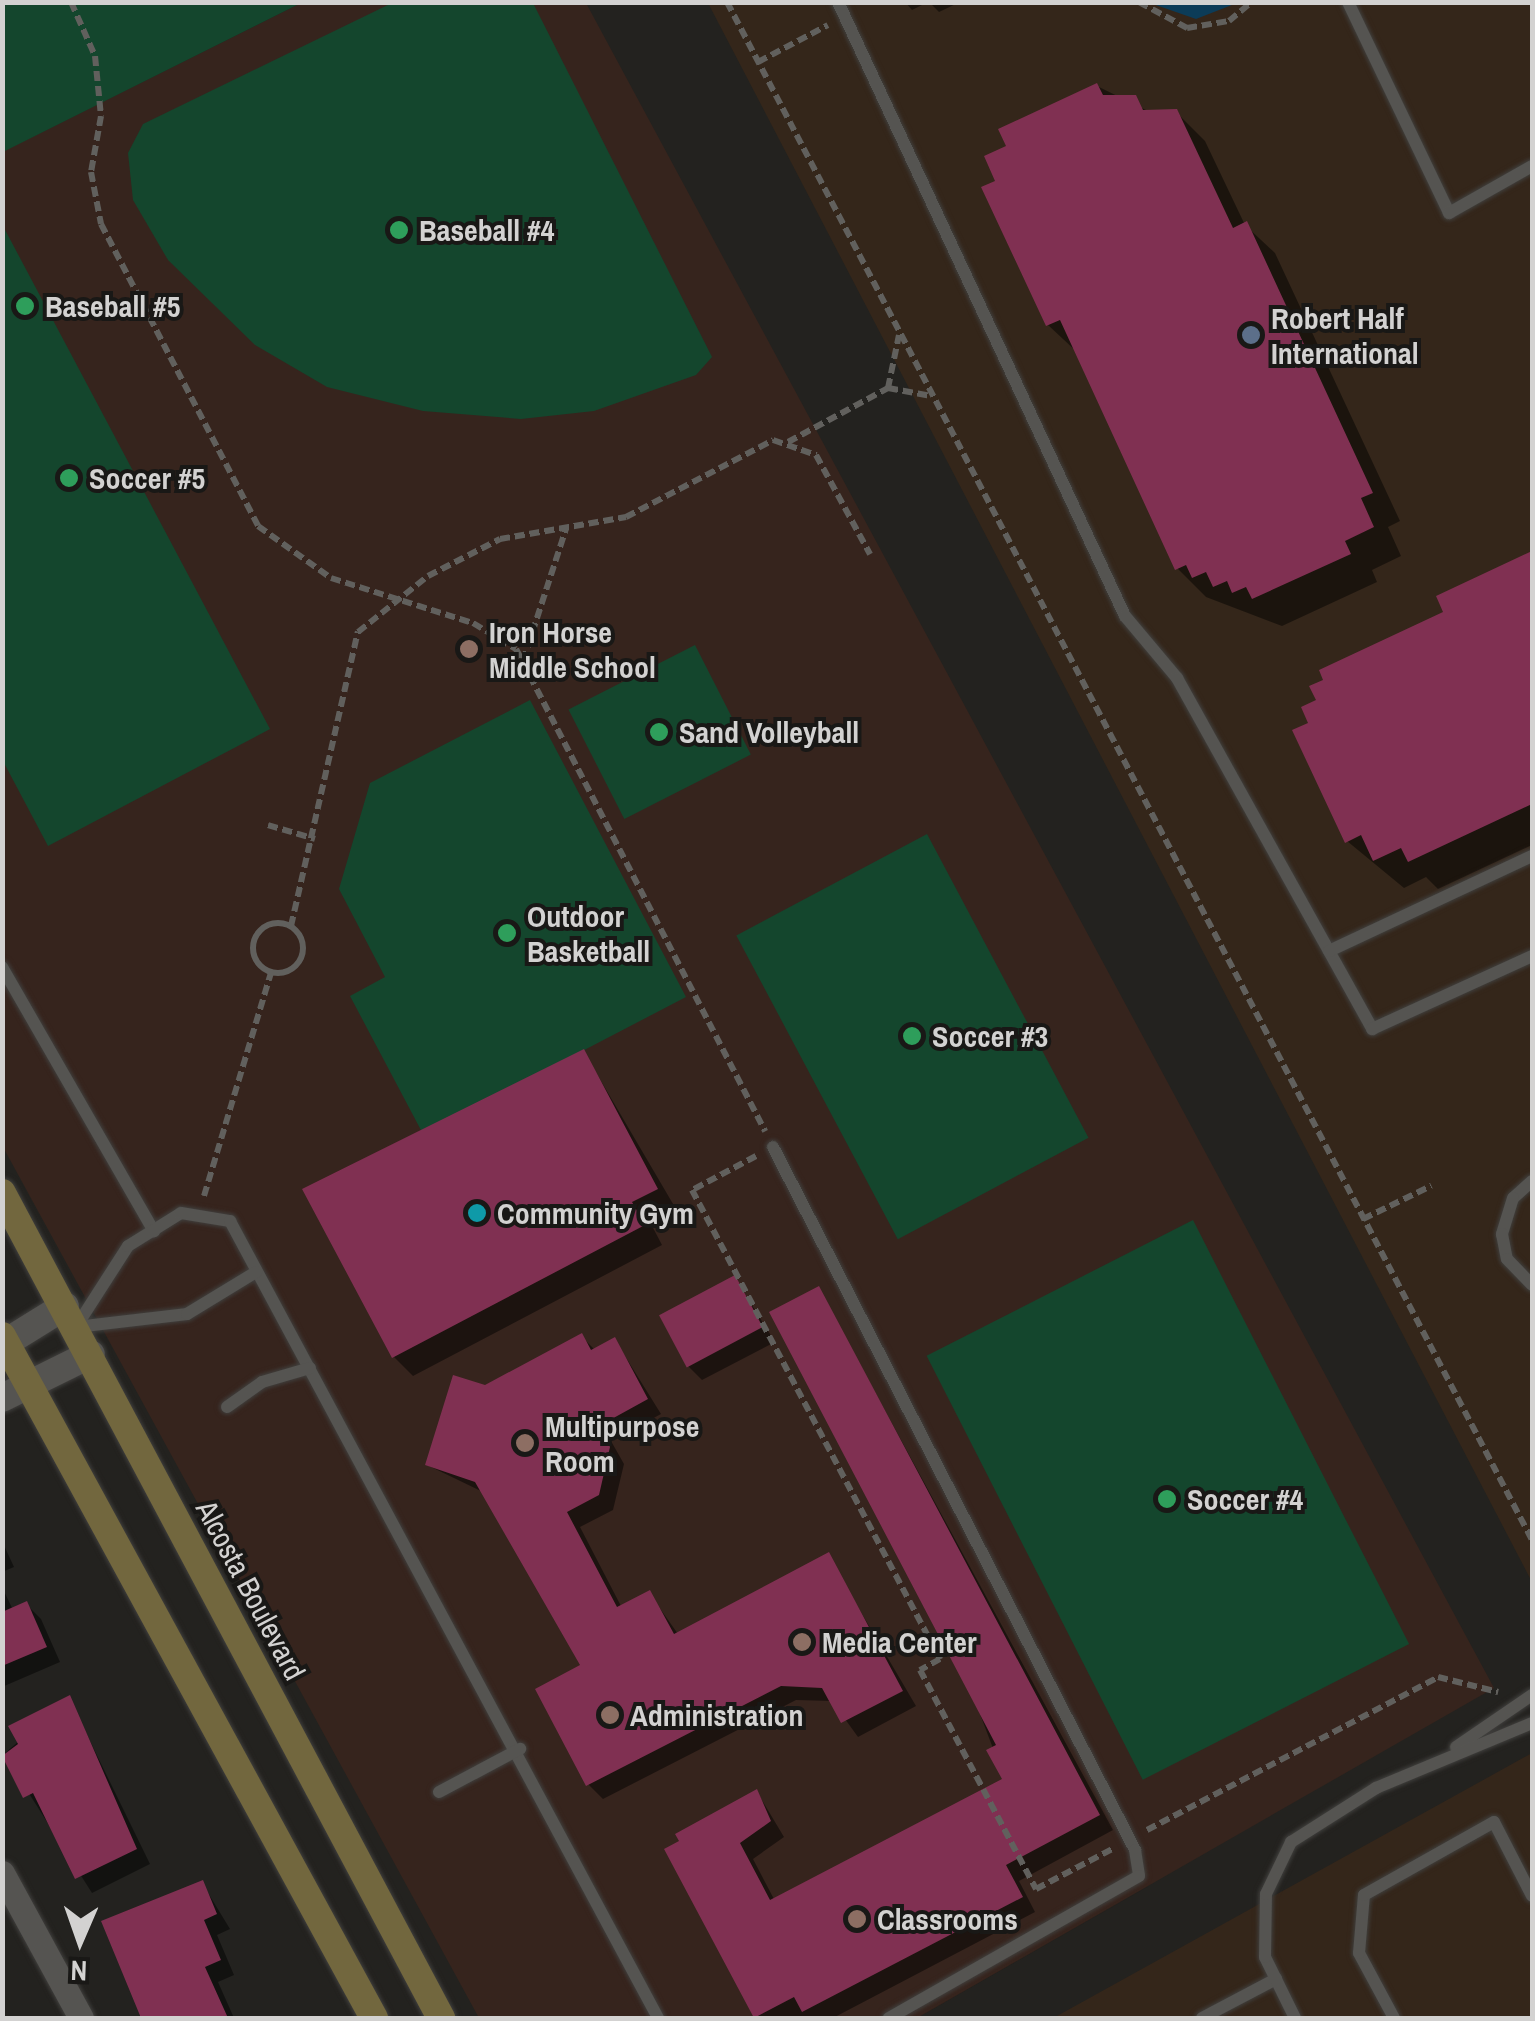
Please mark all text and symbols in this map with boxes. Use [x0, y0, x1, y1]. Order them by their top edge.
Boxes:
place label: Baseball #4 [419, 212, 554, 248]
marker: Baseball #4 [388, 219, 410, 241]
place label: Baseball #5 [45, 288, 180, 324]
marker: Baseball #5 [14, 295, 36, 317]
place label: Robert Half International [1271, 300, 1419, 370]
marker: Robert Half International [1240, 324, 1262, 346]
place label: Soccer #5 [89, 460, 205, 496]
marker: Soccer #5 [58, 467, 80, 489]
place label: Iron Horse Middle School [489, 614, 656, 684]
marker: Iron Horse Middle School [458, 638, 480, 660]
place label: Sand Volleyball [679, 714, 859, 750]
marker: Sand Volleyball [648, 721, 670, 743]
place label: Outdoor Basketball [527, 898, 650, 968]
marker: Outdoor Basketball [496, 922, 518, 944]
place label: Soccer #3 [932, 1018, 1048, 1054]
marker: Soccer #3 [901, 1025, 923, 1047]
place label: Community Gym [497, 1195, 694, 1231]
marker: Community Gym [466, 1202, 488, 1224]
place label: Multipurpose Room [545, 1408, 699, 1478]
marker: Multipurpose Room [514, 1432, 536, 1454]
place label: Soccer #4 [1187, 1481, 1303, 1517]
marker: Soccer #4 [1156, 1488, 1178, 1510]
street label: Alcosta Boulevard [189, 1494, 313, 1686]
place label: Media Center [822, 1624, 976, 1660]
marker: Media Center [791, 1631, 813, 1653]
place label: Administration [630, 1697, 804, 1733]
marker: Administration [599, 1704, 621, 1726]
north arrow [30, 1891, 130, 1991]
place label: Classrooms [877, 1901, 1018, 1937]
marker: Classrooms [846, 1908, 868, 1930]
text: N [70, 1952, 88, 1990]

